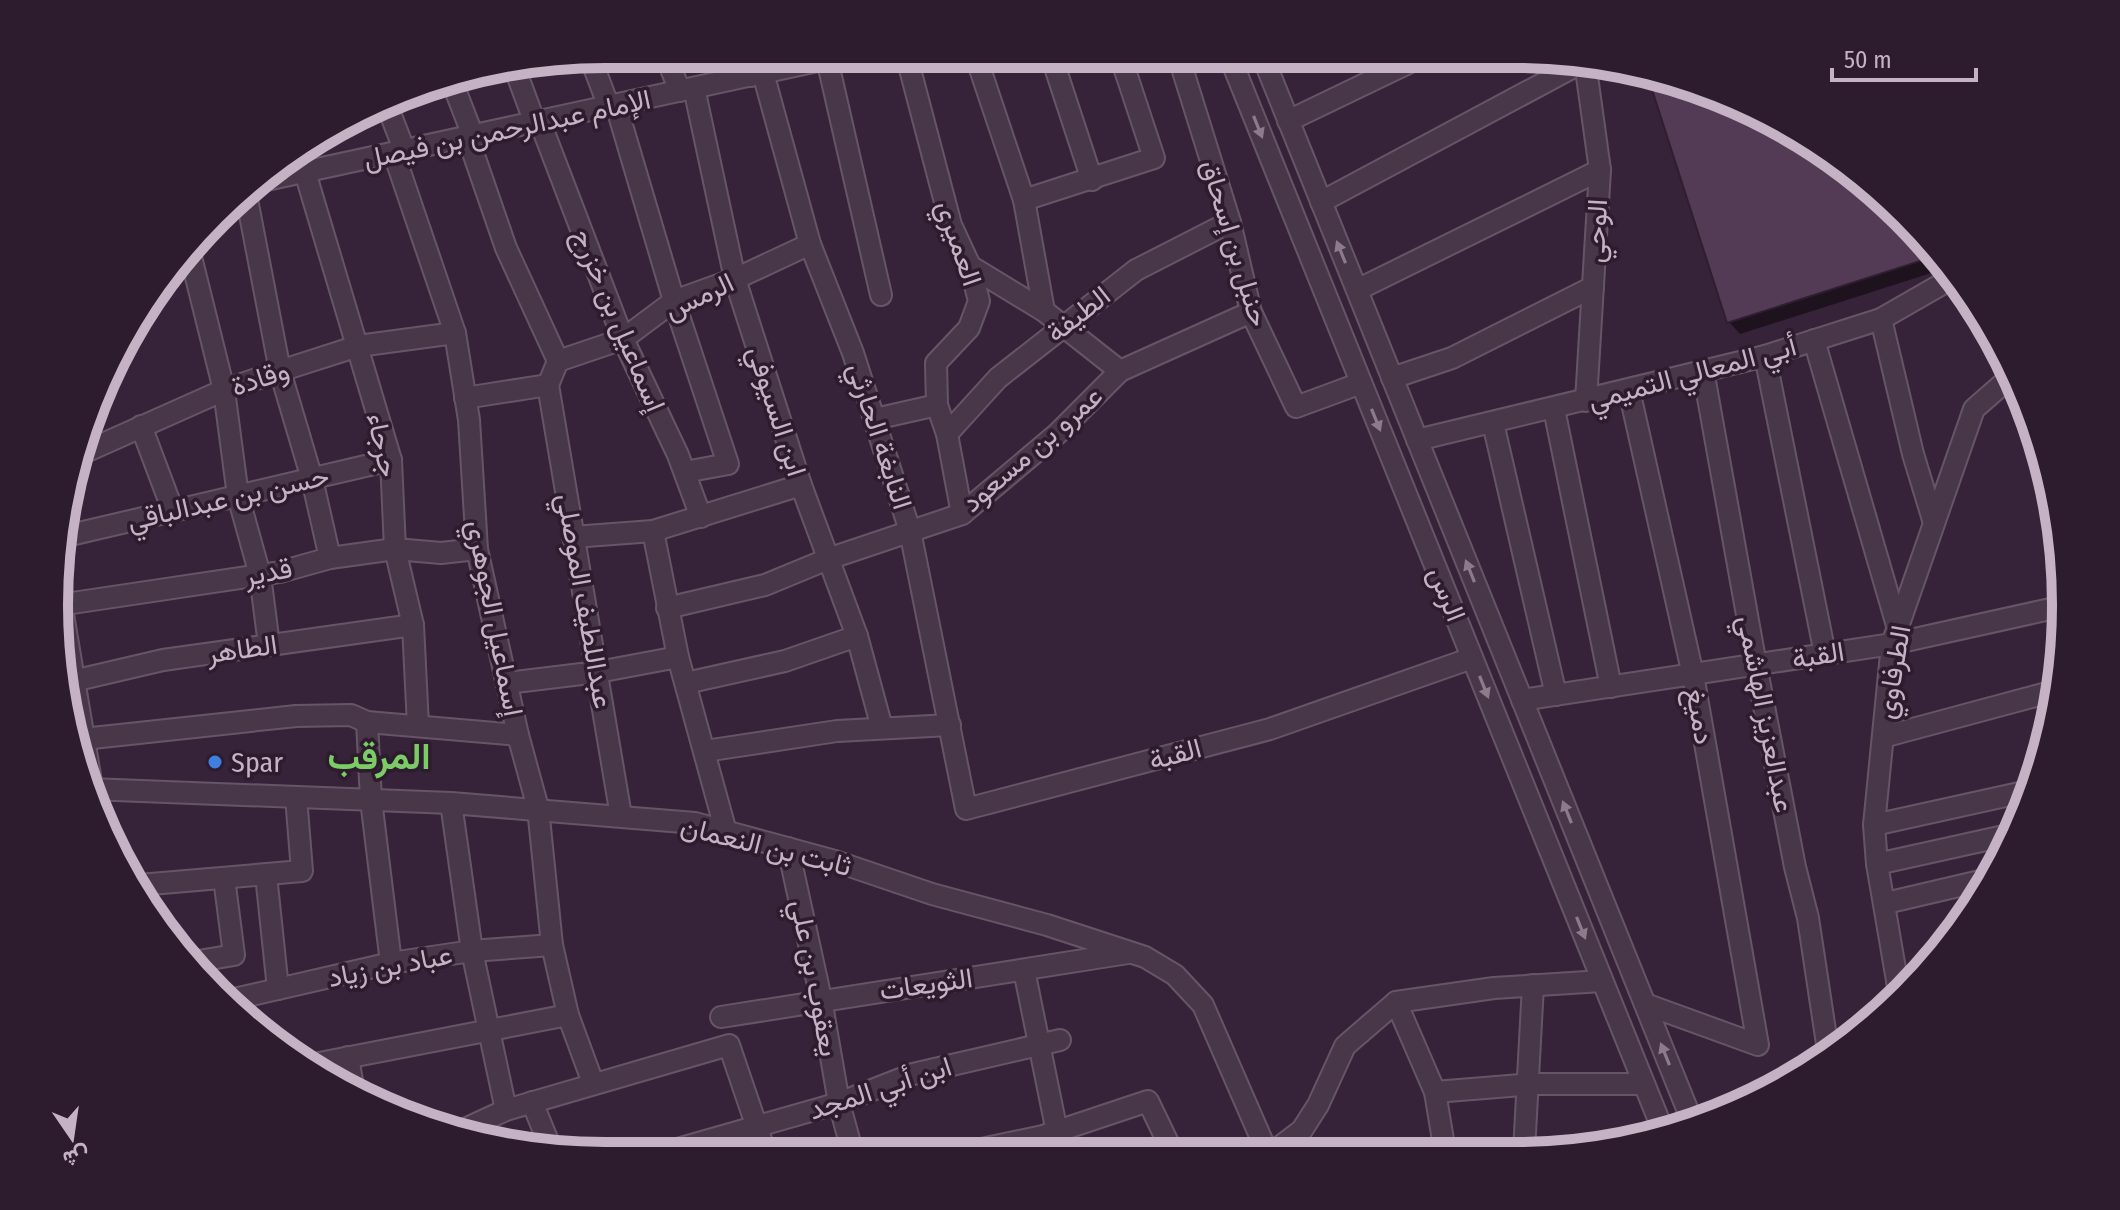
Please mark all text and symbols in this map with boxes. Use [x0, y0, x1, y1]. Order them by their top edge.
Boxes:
scale bar [1832, 32, 1976, 82]
text: 50 m [1844, 46, 1892, 74]
street label: الإمام عبدالرحمن بن فيصل [360, 82, 654, 178]
one-way arrow [1252, 115, 1265, 139]
street label: حنبل بن إسحاق [1192, 156, 1276, 331]
street label: العميري [923, 196, 989, 292]
street label: الوحي [1578, 198, 1620, 264]
street label: إسماعيل بن خزرج [564, 224, 672, 417]
one-way arrow [1334, 240, 1347, 264]
street label: الرمس [659, 266, 739, 327]
street label: الطيفة [1039, 279, 1117, 349]
street label: أبي المعالي التميمي [1584, 329, 1801, 422]
street label: ابن السيوفي [735, 342, 814, 482]
street label: وقادة [227, 353, 293, 404]
street label: النابغة الحارثي [835, 359, 919, 515]
street label: عمرو بن مسعود [955, 379, 1110, 520]
one-way arrow [1370, 408, 1383, 432]
street label: جرجاء [359, 410, 406, 480]
street label: حسن بن عبدالباقي [124, 459, 333, 543]
street label: عبداللطيف الموصلي [544, 491, 620, 712]
street label: إسماعيل الجوهري [454, 517, 530, 720]
street label: قدير [240, 551, 295, 594]
one-way arrow [1463, 559, 1476, 583]
street label: الرس [1420, 562, 1473, 627]
street label: عبدالعزيز الهاشمي [1725, 613, 1801, 817]
street label: الطرفاوي [1869, 623, 1923, 723]
street label: الطاهر [204, 628, 280, 671]
street label: القبة [1789, 635, 1847, 675]
one-way arrow [1478, 675, 1491, 699]
street label: دميغ [1676, 685, 1721, 747]
street label: القبة [1145, 731, 1205, 777]
district label: المرقب [327, 735, 431, 779]
place label: Spar [231, 746, 283, 779]
marker: Spar [206, 753, 224, 771]
one-way arrow [1561, 801, 1574, 824]
street label: ثابت بن النعمان [677, 809, 855, 883]
street label: يعقوب بن علي [778, 897, 846, 1060]
one-way arrow [1575, 916, 1588, 940]
street label: عباد بن زياد [325, 938, 455, 995]
street label: الثويعات [877, 961, 975, 1008]
one-way arrow [1658, 1042, 1671, 1066]
street label: ابن أبي المجد [804, 1049, 957, 1132]
north arrow [32, 1098, 112, 1178]
text: ش [60, 1141, 92, 1173]

